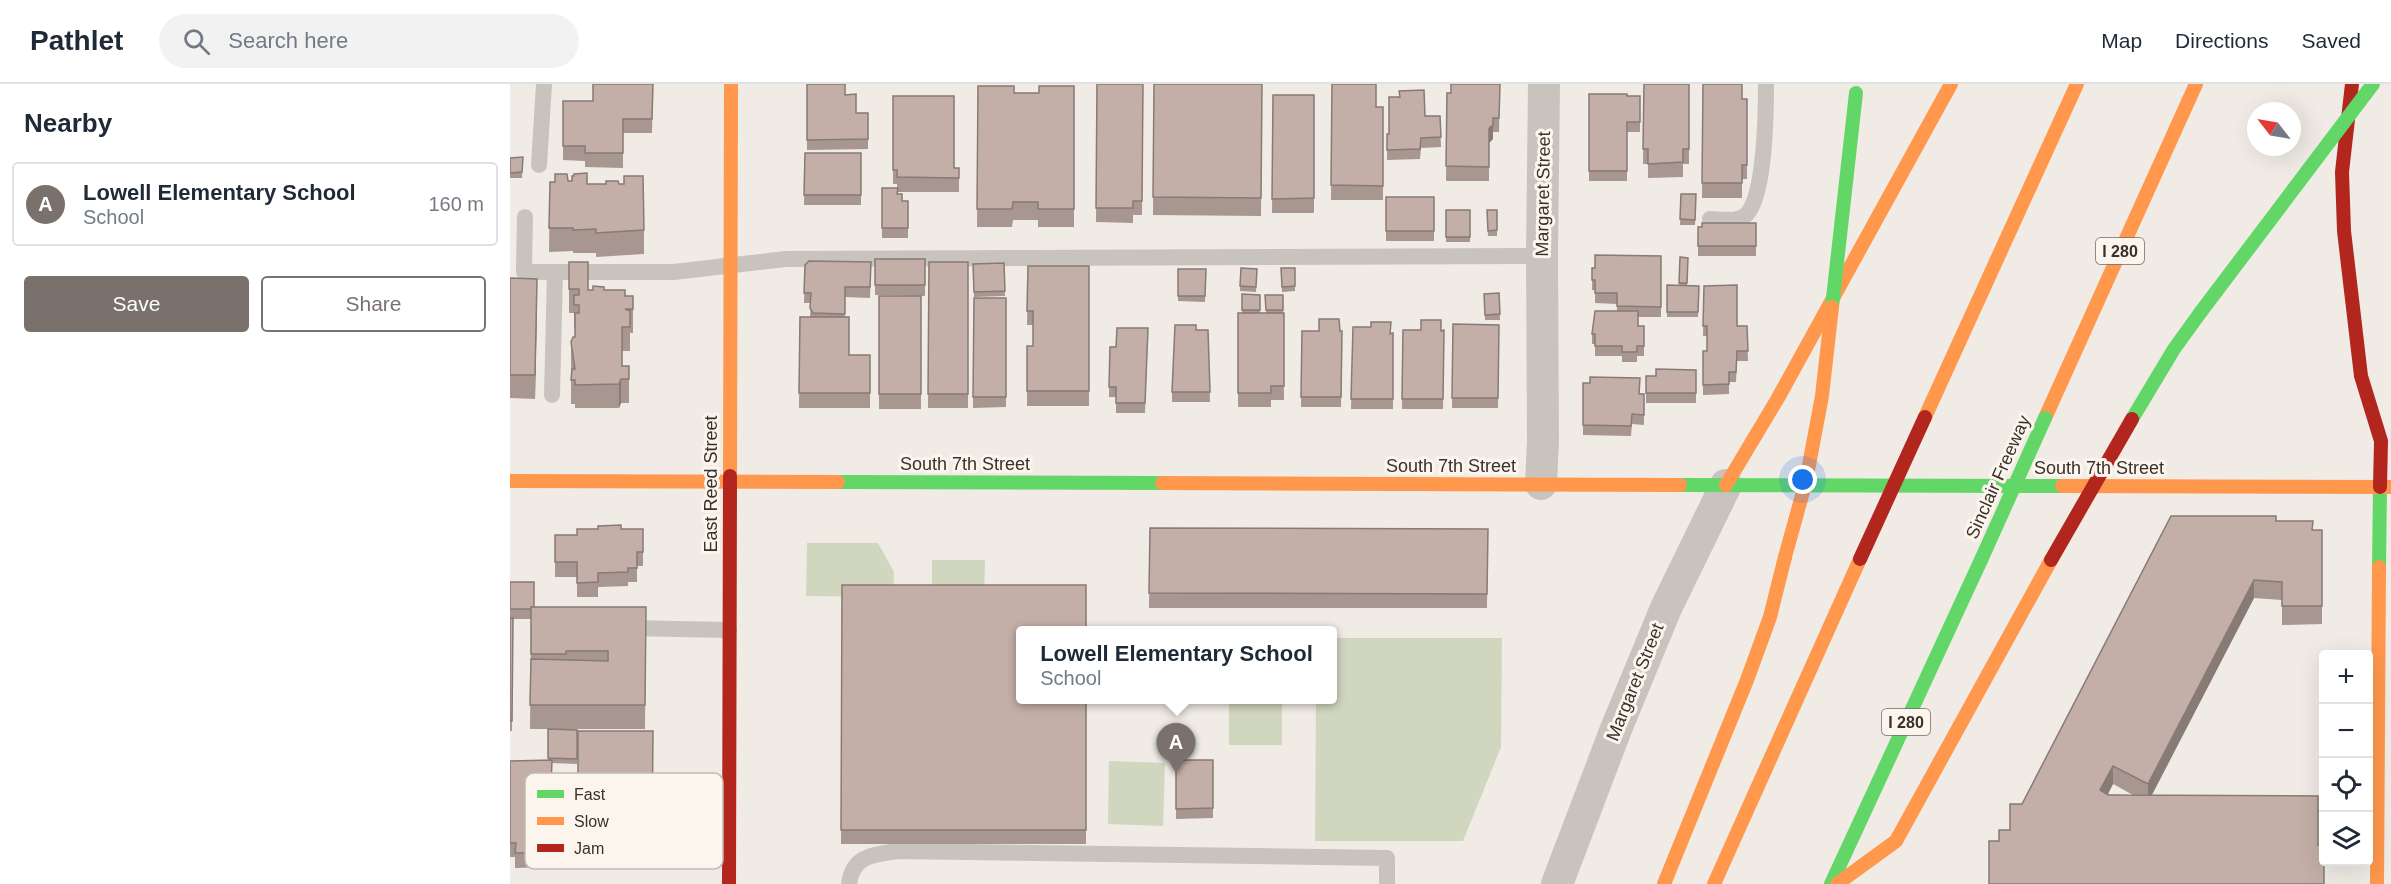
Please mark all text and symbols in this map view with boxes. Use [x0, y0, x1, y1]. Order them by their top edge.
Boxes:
search box [159, 14, 579, 68]
text: Pathlet [30, 25, 123, 56]
icon: search [180, 25, 213, 58]
text: Search here [228, 28, 348, 53]
text: Map [2101, 29, 2142, 52]
text: Directions [2175, 29, 2268, 52]
text: Saved [2301, 29, 2361, 52]
north arrow [2247, 102, 2301, 156]
text: Nearby [24, 108, 112, 138]
street label: Margaret Street [1532, 131, 1554, 257]
text: Lowell Elementary School [83, 180, 356, 205]
text: A [38, 193, 53, 215]
text: 160 m [428, 193, 484, 215]
text: School [83, 206, 144, 228]
road number: I 280 [2096, 238, 2144, 264]
button: Save [24, 276, 249, 332]
button: Share [261, 276, 486, 332]
street label: Sinclair Freeway [1962, 412, 2034, 542]
street label: East Reed Street [701, 415, 721, 553]
street label: South 7th Street [900, 454, 1030, 474]
street label: South 7th Street [1386, 456, 1516, 476]
street label: South 7th Street [2034, 458, 2164, 478]
your location [1788, 465, 1817, 494]
street label: Margaret Street [1602, 620, 1668, 744]
popup [1016, 626, 1337, 704]
text: Lowell Elementary School [1040, 641, 1313, 666]
map controls [2319, 650, 2373, 866]
button: + [2319, 650, 2373, 704]
text: School [1040, 667, 1101, 689]
button: − [2319, 704, 2373, 758]
road number: I 280 [1882, 709, 1930, 735]
pin: A [1156, 724, 1196, 773]
button: locate [2319, 758, 2373, 812]
legend [525, 773, 723, 869]
text: Fast [574, 786, 606, 803]
button: layers [2319, 812, 2373, 866]
text: Slow [574, 813, 609, 830]
text: Jam [574, 840, 604, 857]

